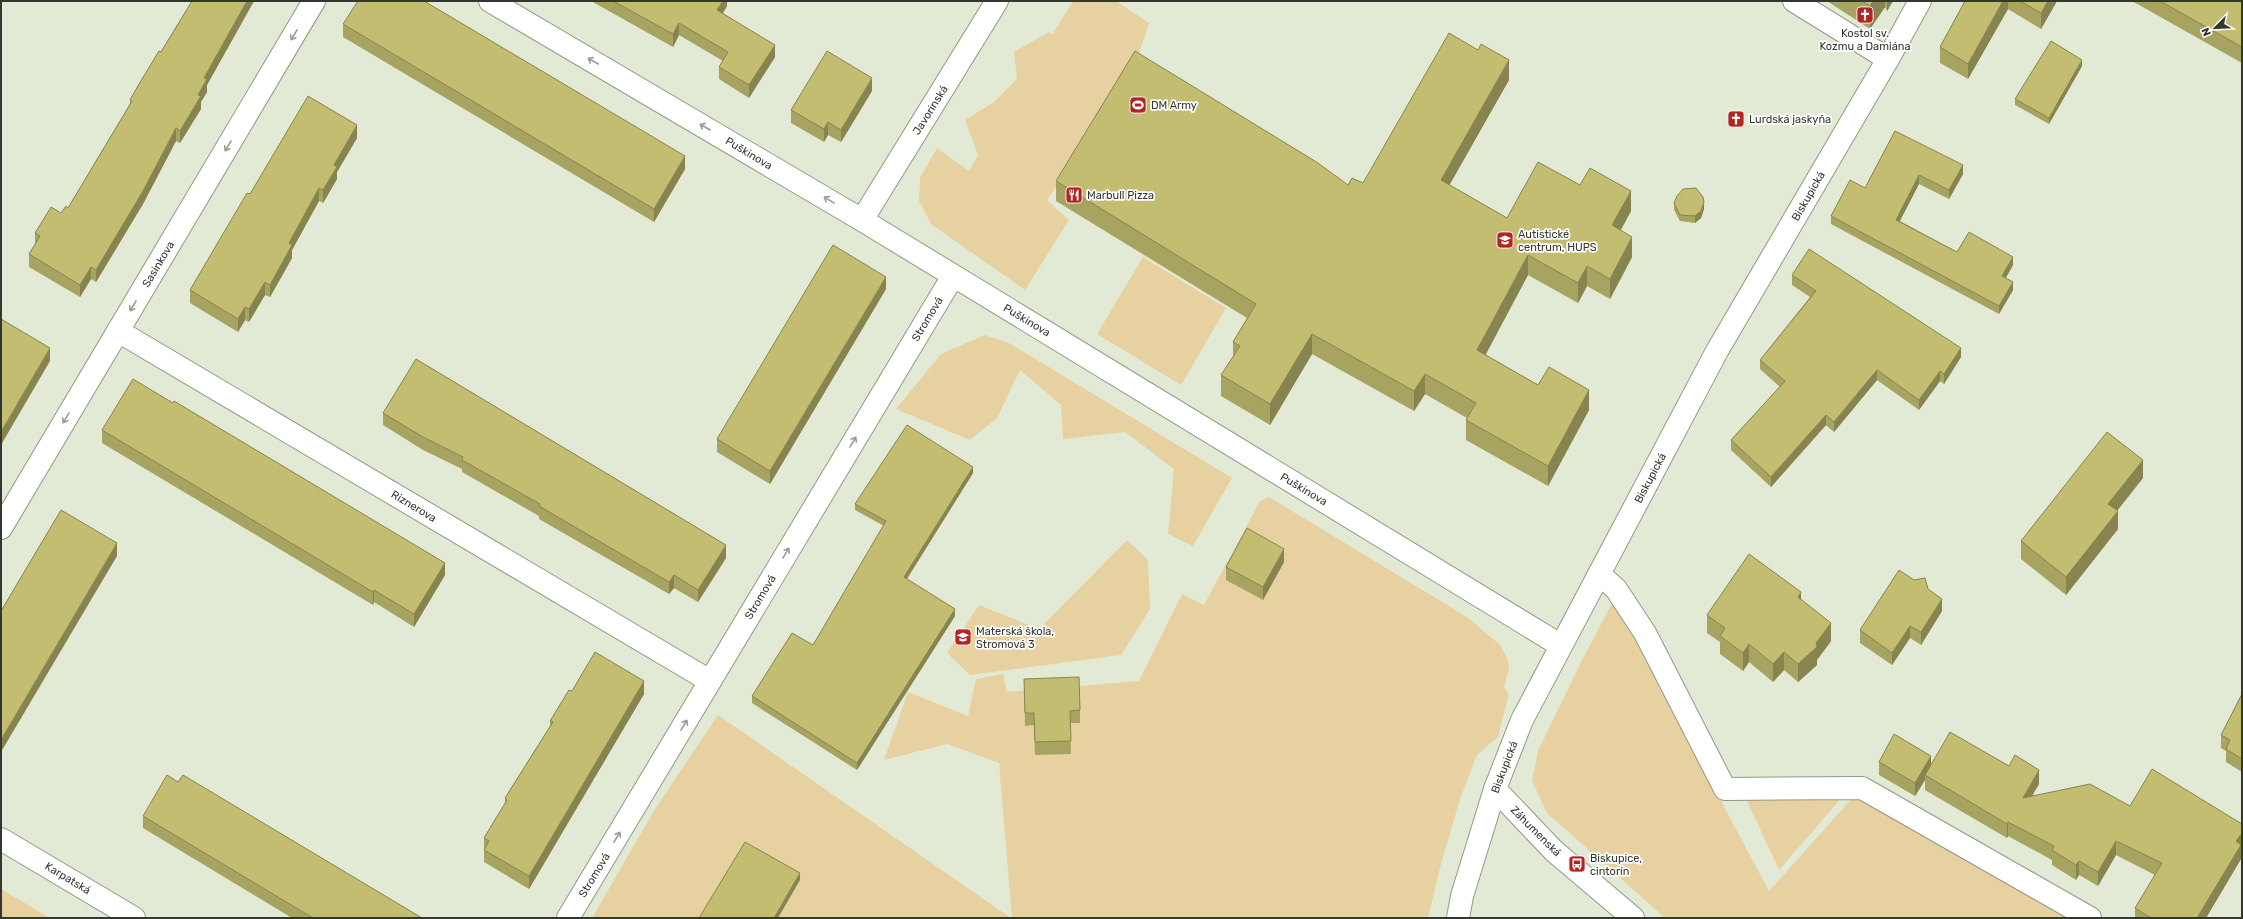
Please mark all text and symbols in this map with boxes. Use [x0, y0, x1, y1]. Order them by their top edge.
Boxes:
church icon: Kostol sv. Kozmu a Damiána [1855, 5, 1875, 25]
north arrow [2195, 8, 2235, 48]
text: N [2199, 26, 2214, 38]
place label: Kostol sv. Kozmu a Damiána [1820, 27, 1910, 53]
one-way arrow [290, 29, 298, 41]
one-way arrow [587, 56, 599, 64]
street label: Javorinská [910, 83, 951, 137]
sports icon: DM Army [1128, 95, 1148, 115]
place label: DM Army [1151, 99, 1197, 112]
church icon: Lurdská jaskyňa [1726, 109, 1746, 129]
place label: Lurdská jaskyňa [1749, 113, 1831, 126]
one-way arrow [699, 122, 711, 130]
street label: Puškinova [723, 134, 775, 172]
one-way arrow [224, 140, 232, 151]
street label: Biskupická [1789, 169, 1828, 223]
restaurant icon: Marbull Pizza [1064, 185, 1084, 205]
place label: Marbull Pizza [1087, 189, 1154, 202]
one-way arrow [823, 195, 835, 203]
place label: Autistické centrum, HUPS [1518, 228, 1597, 254]
school or university icon: Autistické centrum, HUPS [1495, 230, 1515, 250]
street label: Sasinkova [140, 239, 177, 290]
street label: Stromová [909, 295, 946, 344]
one-way arrow [128, 300, 136, 312]
street label: Puškinova [1001, 301, 1053, 339]
one-way arrow [62, 412, 70, 424]
one-way arrow [850, 436, 858, 448]
street label: Biskupická [1632, 451, 1669, 505]
street label: Puškinova [1278, 470, 1330, 508]
street label: Riznerova [389, 488, 439, 525]
one-way arrow [783, 547, 791, 559]
street label: Stromová [742, 573, 779, 622]
place label: Materská škola, Stromová 3 [976, 625, 1054, 651]
school or university icon: Materská škola, Stromová 3 [953, 627, 973, 647]
one-way arrow [680, 719, 688, 731]
street label: Biskupická [1489, 739, 1520, 795]
street label: Záhumenská [1508, 803, 1564, 859]
one-way arrow [613, 831, 621, 843]
street label: Stromová [576, 851, 613, 900]
place label: Biskupice, cintorín [1590, 852, 1642, 878]
bus stop icon: Biskupice, cintorín [1567, 854, 1587, 874]
street label: Karpatská [43, 860, 93, 897]

